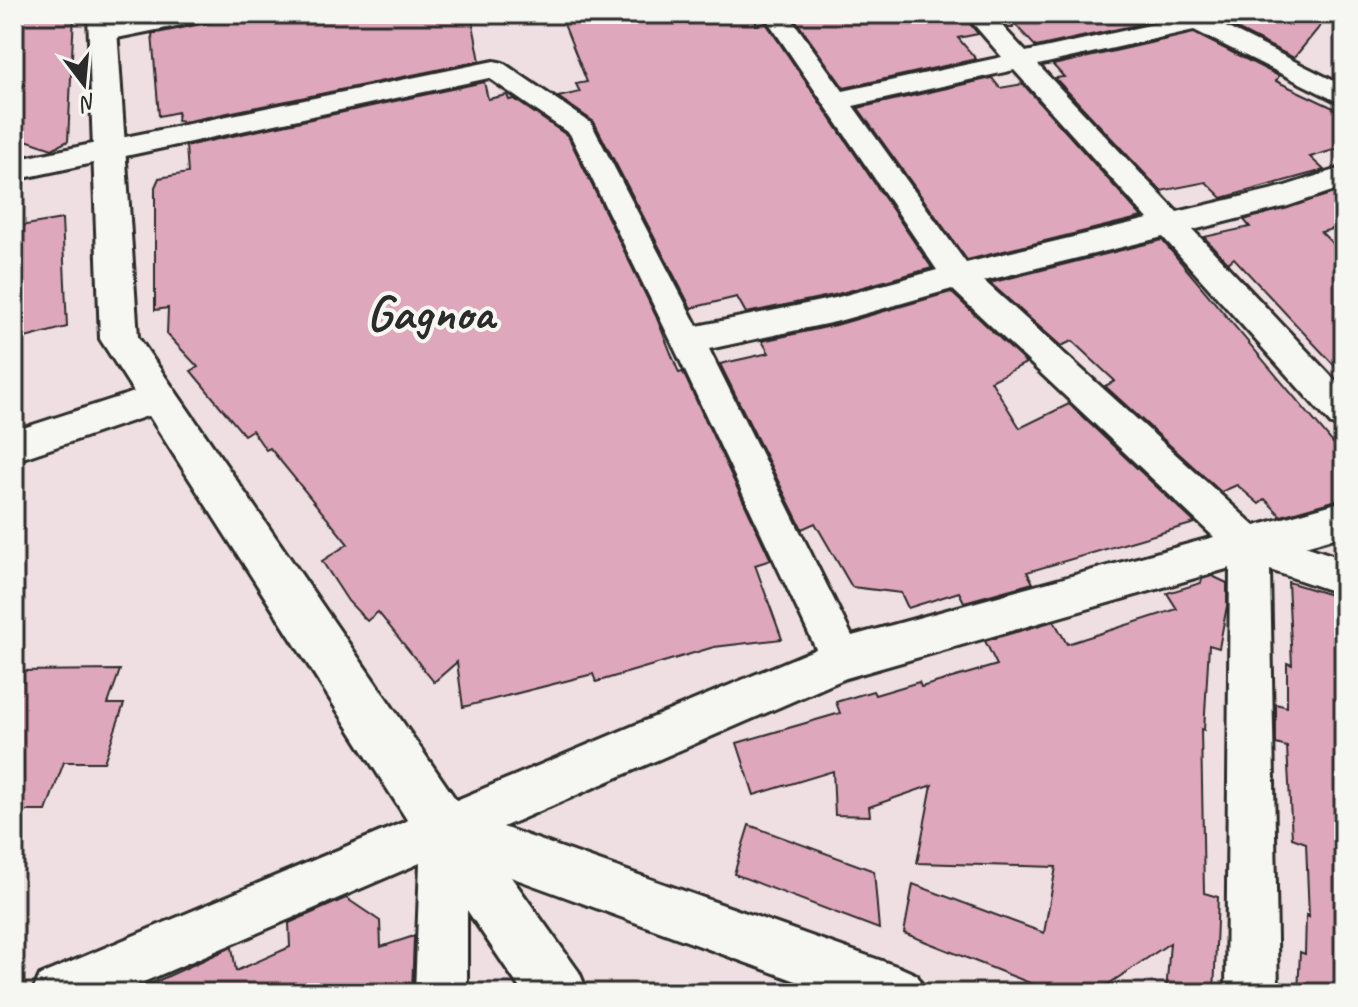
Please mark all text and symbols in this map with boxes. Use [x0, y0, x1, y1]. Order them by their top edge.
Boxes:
north arrow [44, 44, 124, 124]
text: N [76, 87, 100, 119]
district label: Gagnoa [366, 281, 498, 344]

